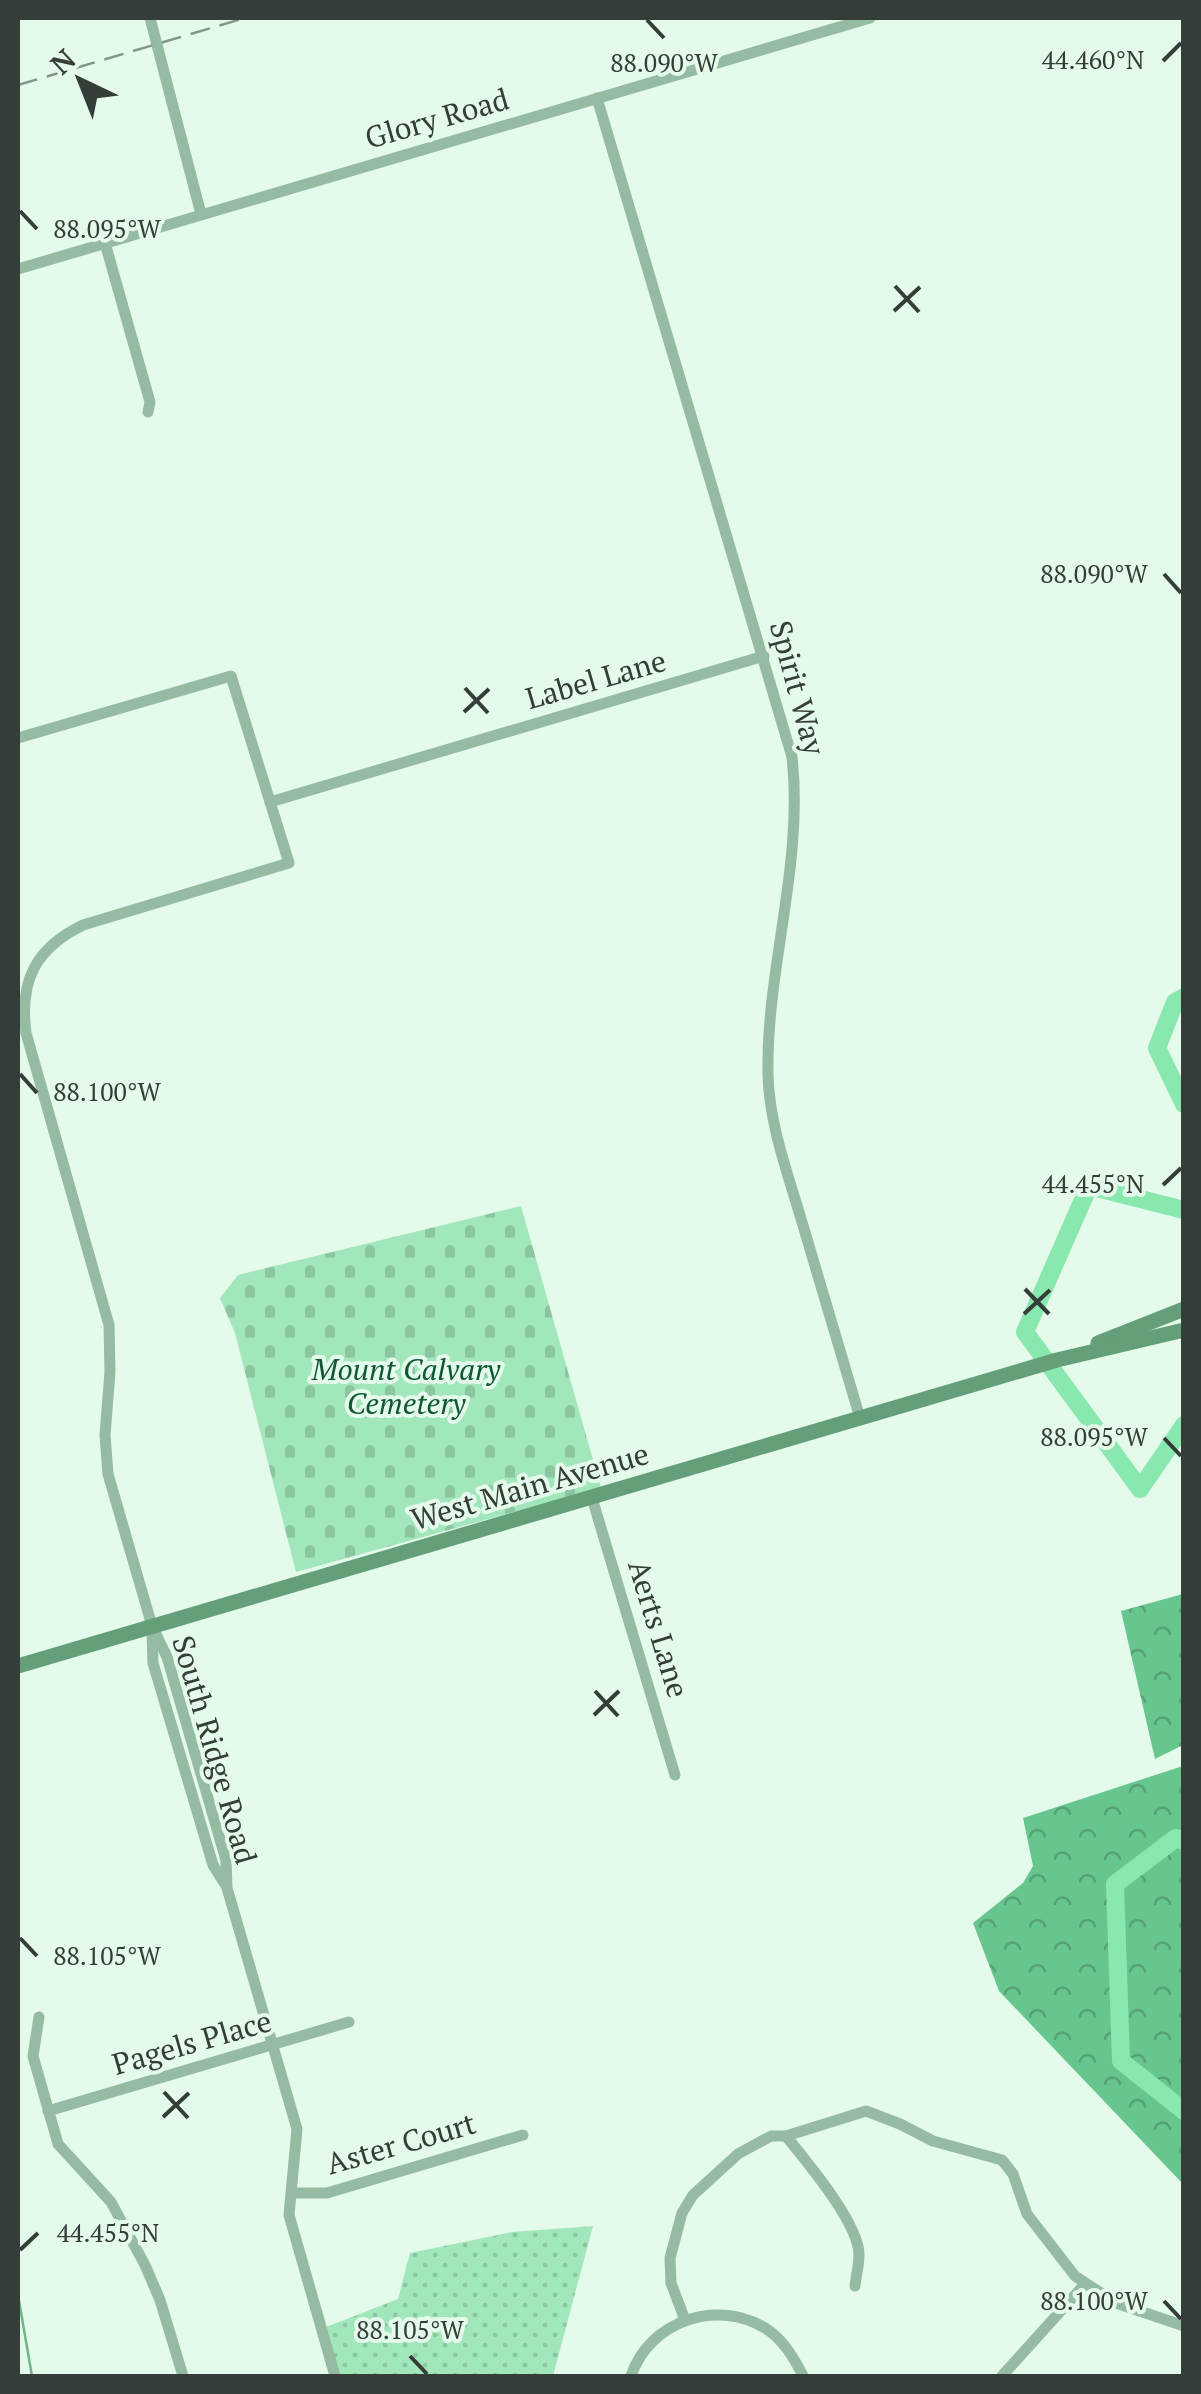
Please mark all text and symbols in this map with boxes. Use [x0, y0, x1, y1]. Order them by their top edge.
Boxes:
north arrow [30, 30, 130, 130]
text: N [42, 41, 83, 82]
text: 44.460°N [1042, 43, 1144, 76]
text: 88.090°W [610, 46, 718, 79]
street label: Glory Road [360, 78, 513, 158]
text: 88.095°W [53, 212, 161, 245]
text: 88.090°W [1040, 557, 1148, 590]
street label: Spirit Way [761, 616, 835, 760]
street label: Label Lane [521, 640, 670, 718]
text: 88.100°W [53, 1075, 161, 1108]
text: 44.455°N [1042, 1167, 1144, 1200]
park label: Mount Calvary Cemetery [311, 1349, 502, 1423]
text: 88.095°W [1040, 1420, 1148, 1453]
street label: West Main Avenue [406, 1433, 653, 1539]
street label: Aerts Lane [619, 1555, 699, 1702]
street label: South Ridge Road [163, 1631, 267, 1869]
text: 88.105°W [53, 1939, 161, 1972]
street label: Pagels Place [107, 2000, 276, 2084]
street label: Aster Court [321, 2103, 480, 2183]
text: 44.455°N [57, 2216, 159, 2249]
text: 88.100°W [1040, 2284, 1148, 2317]
text: 88.105°W [356, 2313, 464, 2346]

